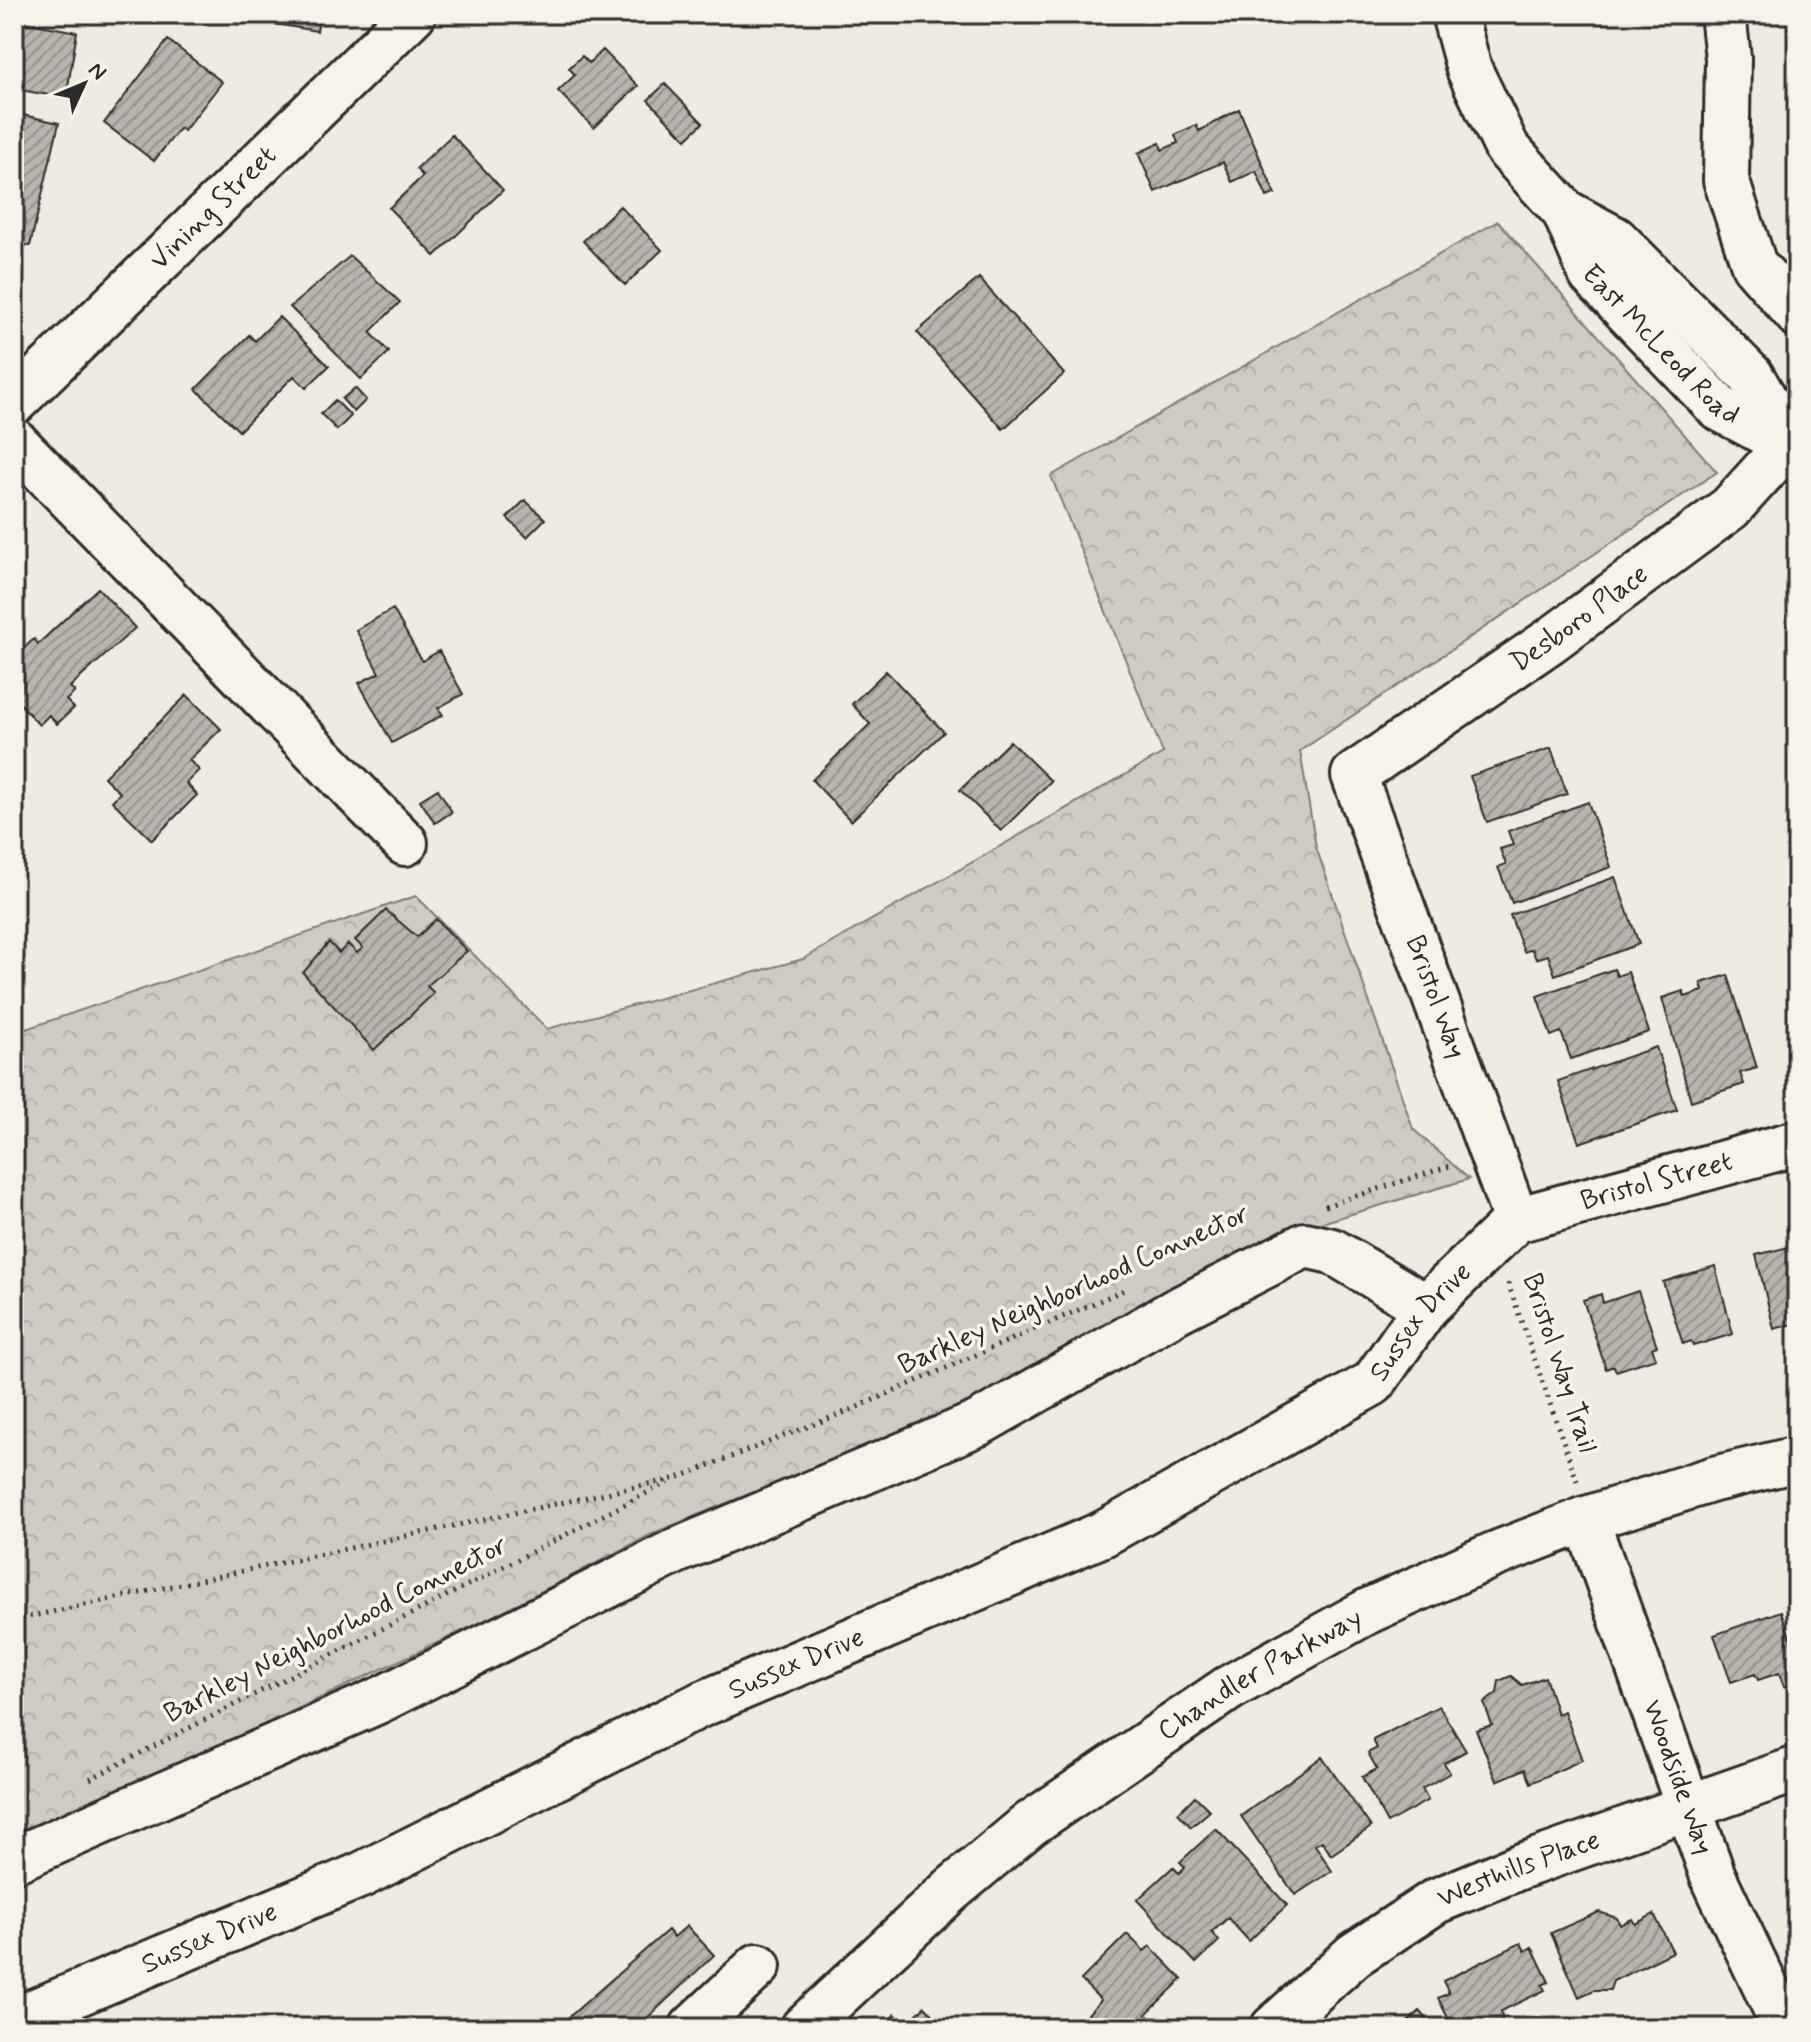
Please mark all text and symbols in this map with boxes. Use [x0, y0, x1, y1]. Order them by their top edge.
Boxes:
north arrow [44, 44, 124, 124]
text: N [82, 56, 112, 86]
street label: Vining Street [142, 138, 285, 279]
street label: East McLeod Road [1573, 257, 1746, 434]
street label: Desboro Place [1503, 556, 1656, 681]
street label: Bristol Way [1396, 930, 1474, 1064]
street label: Bristol Street [1576, 1143, 1737, 1220]
street label: Barkley Neighborhood Connector [893, 1196, 1255, 1384]
street label: Sussex Drive [1361, 1254, 1480, 1389]
street label: Bristol Way Trail [1513, 1269, 1605, 1457]
street label: Barkley Neighborhood Connector [158, 1527, 514, 1733]
street label: Chandler Parkway [1151, 1599, 1369, 1750]
street label: Sussex Drive [723, 1619, 870, 1709]
street label: Woodside Way [1633, 1695, 1722, 1859]
street label: Westhills Place [1432, 1821, 1605, 1917]
street label: Sussex Drive [136, 1893, 283, 1983]

